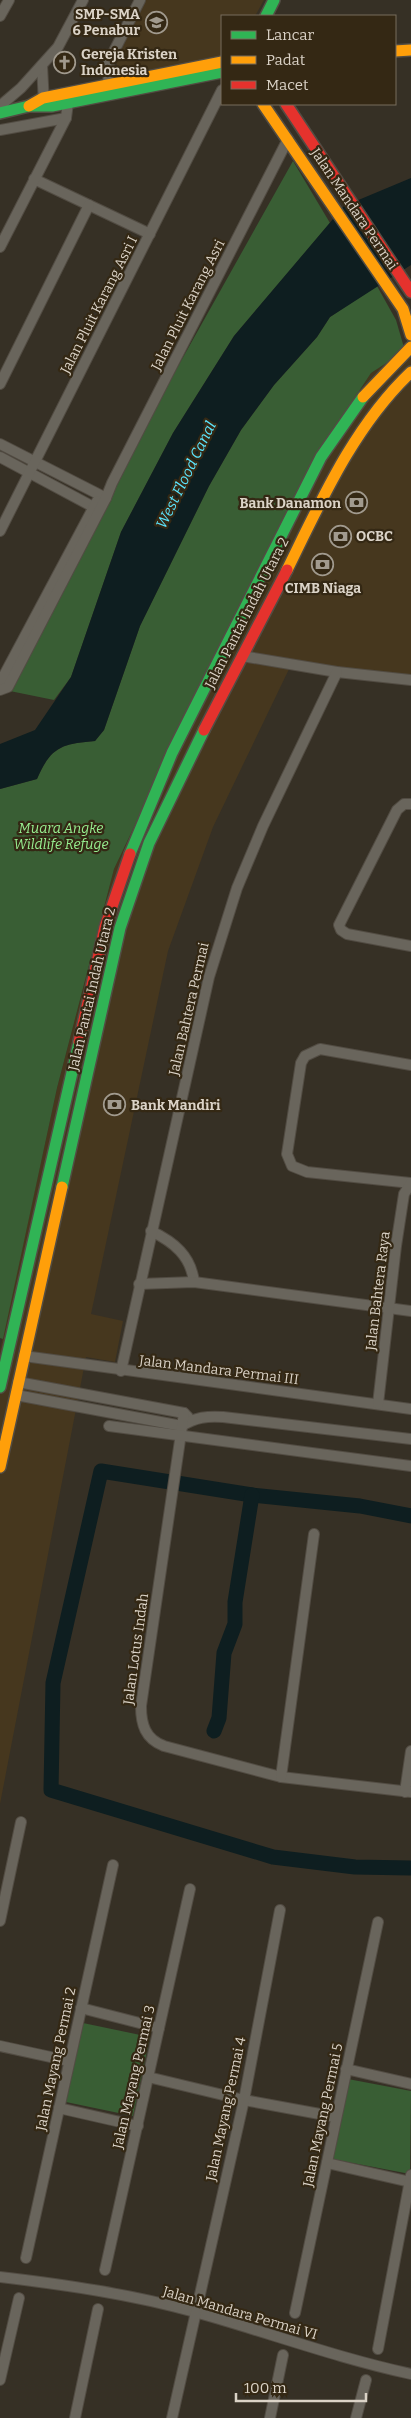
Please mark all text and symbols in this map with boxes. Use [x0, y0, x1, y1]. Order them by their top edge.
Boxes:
place label: SMP-SMA 6 Penabur [73, 6, 140, 39]
school or university icon: SMP-SMA 6 Penabur [144, 10, 168, 34]
legend [221, 15, 396, 105]
text: Lancar [266, 26, 314, 44]
place label: Gereja Kristen Indonesia [81, 46, 177, 79]
church icon: Gereja Kristen Indonesia [53, 50, 77, 74]
text: Padat [266, 51, 306, 69]
text: Macet [266, 76, 309, 94]
street label: Jalan Mandara Permai [306, 144, 401, 273]
street label: Jalan Pluit Karang Asri I [56, 233, 141, 378]
street label: Jalan Pluit Karang Asri [147, 237, 228, 374]
water label: West Flood Canal [152, 418, 220, 532]
bank icon: Bank Danamon [345, 491, 369, 515]
place label: Bank Danamon [240, 495, 341, 512]
bank icon: OCBC [328, 524, 352, 548]
place label: OCBC [356, 528, 393, 545]
street label: Jalan Pantai Indah Utara 2 [201, 535, 292, 692]
bank icon: CIMB Niaga [311, 553, 335, 577]
place label: CIMB Niaga [285, 580, 361, 597]
park label: Muara Angke Wildlife Refuge [13, 820, 109, 853]
street label: Jalan Pantai Indah Utara 2 [65, 906, 119, 1073]
street label: Jalan Bahtera Permai [165, 941, 213, 1078]
bank icon: Bank Mandiri [103, 1093, 127, 1117]
place label: Bank Mandiri [131, 1097, 221, 1114]
street label: Jalan Bahtera Raya [362, 1230, 394, 1353]
street label: Jalan Mandara Permai III [137, 1352, 300, 1388]
street label: Jalan Lotus Indah [120, 1592, 152, 1707]
street label: Jalan Mayang Permai 2 [32, 1986, 80, 2133]
street label: Jalan Mayang Permai 3 [109, 2004, 159, 2151]
street label: Jalan Mayang Permai 4 [202, 2035, 250, 2184]
street label: Jalan Mayang Permai 5 [299, 2042, 347, 2189]
street label: Jalan Mandara Permai VI [160, 2283, 319, 2343]
scale bar [236, 2370, 366, 2402]
text: 100 m [244, 2379, 287, 2397]

